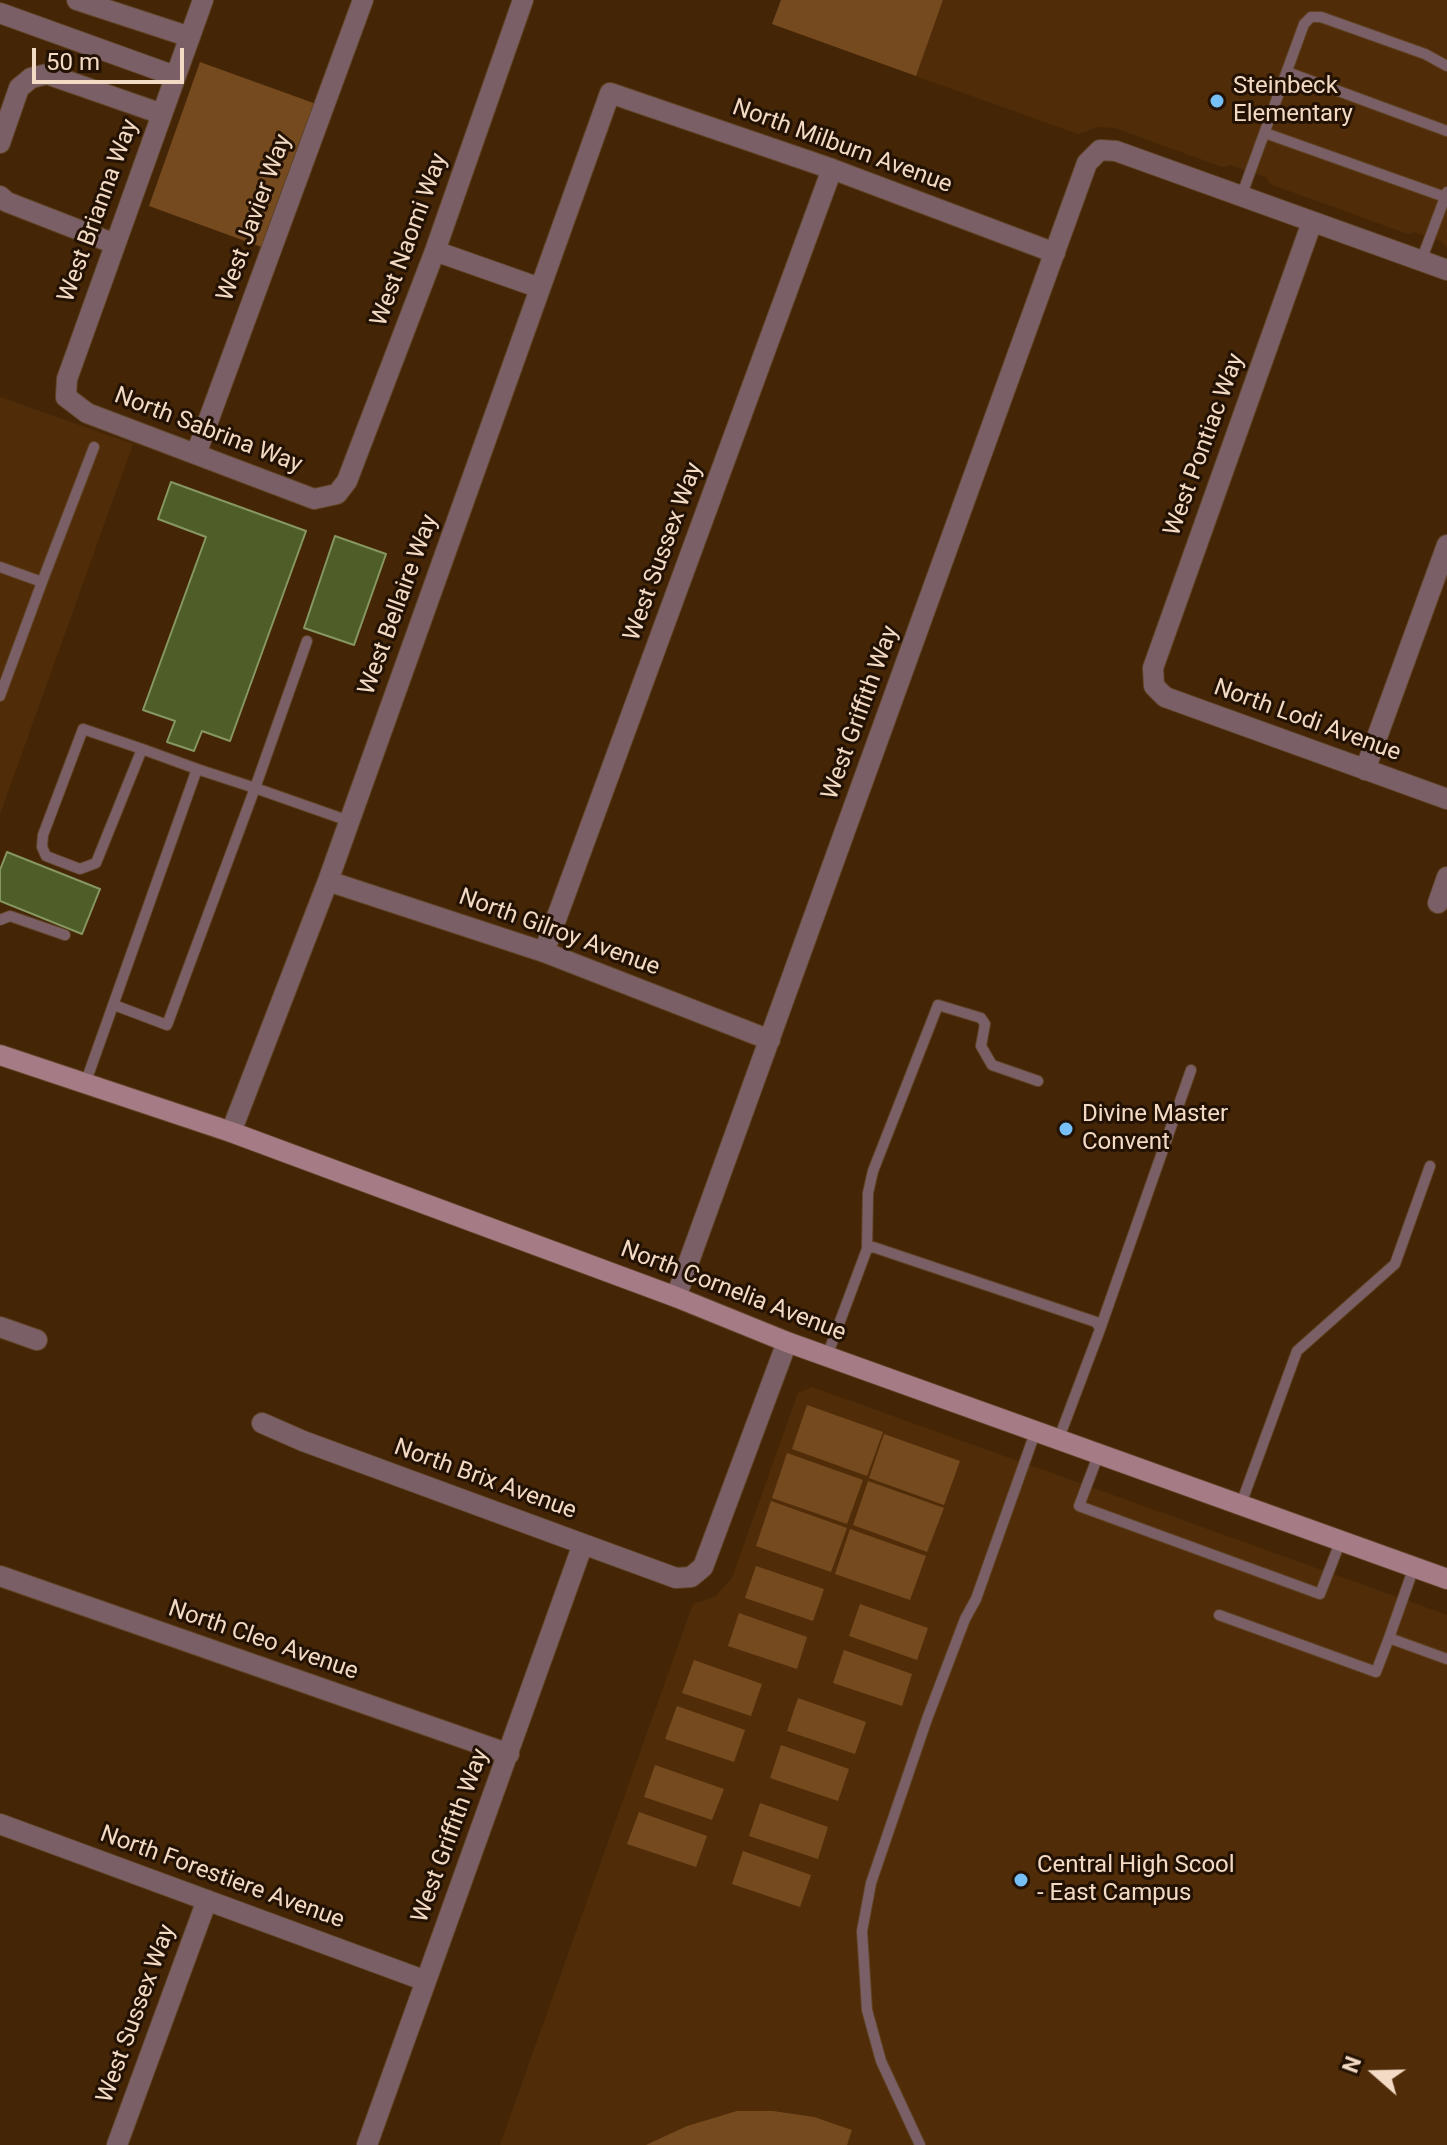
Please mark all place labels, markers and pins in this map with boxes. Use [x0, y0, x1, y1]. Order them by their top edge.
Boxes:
place label: Steinbeck Elementary [1233, 73, 1353, 129]
marker: Steinbeck Elementary [1208, 92, 1226, 110]
place label: Divine Master Convent [1082, 1101, 1228, 1157]
marker: Divine Master Convent [1057, 1120, 1075, 1138]
place label: Central High Scool - East Campus [1037, 1852, 1235, 1908]
marker: Central High Scool - East Campus [1012, 1871, 1030, 1889]

